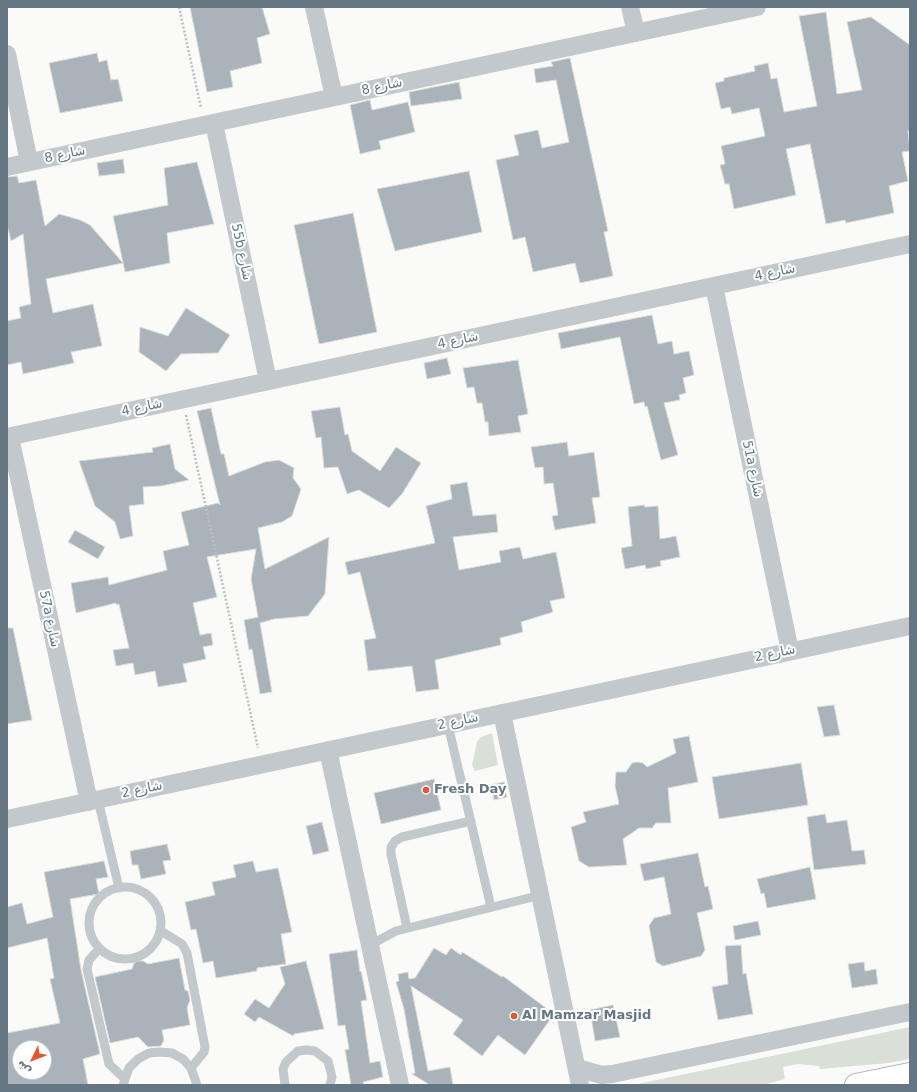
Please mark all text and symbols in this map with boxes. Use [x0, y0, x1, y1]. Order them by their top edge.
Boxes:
street label: شارع 8 [360, 75, 404, 99]
street label: شارع 8 [43, 143, 87, 167]
street label: 55b شارع [227, 222, 255, 282]
street label: شارع 4 [753, 261, 797, 285]
street label: شارع 4 [436, 329, 480, 353]
street label: شارع 4 [120, 396, 164, 420]
street label: 51a شارع [738, 439, 766, 499]
street label: 57a شارع [35, 589, 63, 649]
street label: شارع 2 [753, 642, 797, 666]
street label: شارع 2 [436, 710, 480, 734]
street label: شارع 2 [120, 778, 164, 802]
place label: Fresh Day [434, 782, 506, 798]
marker: Fresh Day [421, 785, 431, 795]
place label: Al Mamzar Masjid [522, 1008, 651, 1024]
marker: Al Mamzar Masjid [509, 1011, 519, 1021]
north arrow [12, 1040, 52, 1080]
text: ش [14, 1058, 34, 1078]

